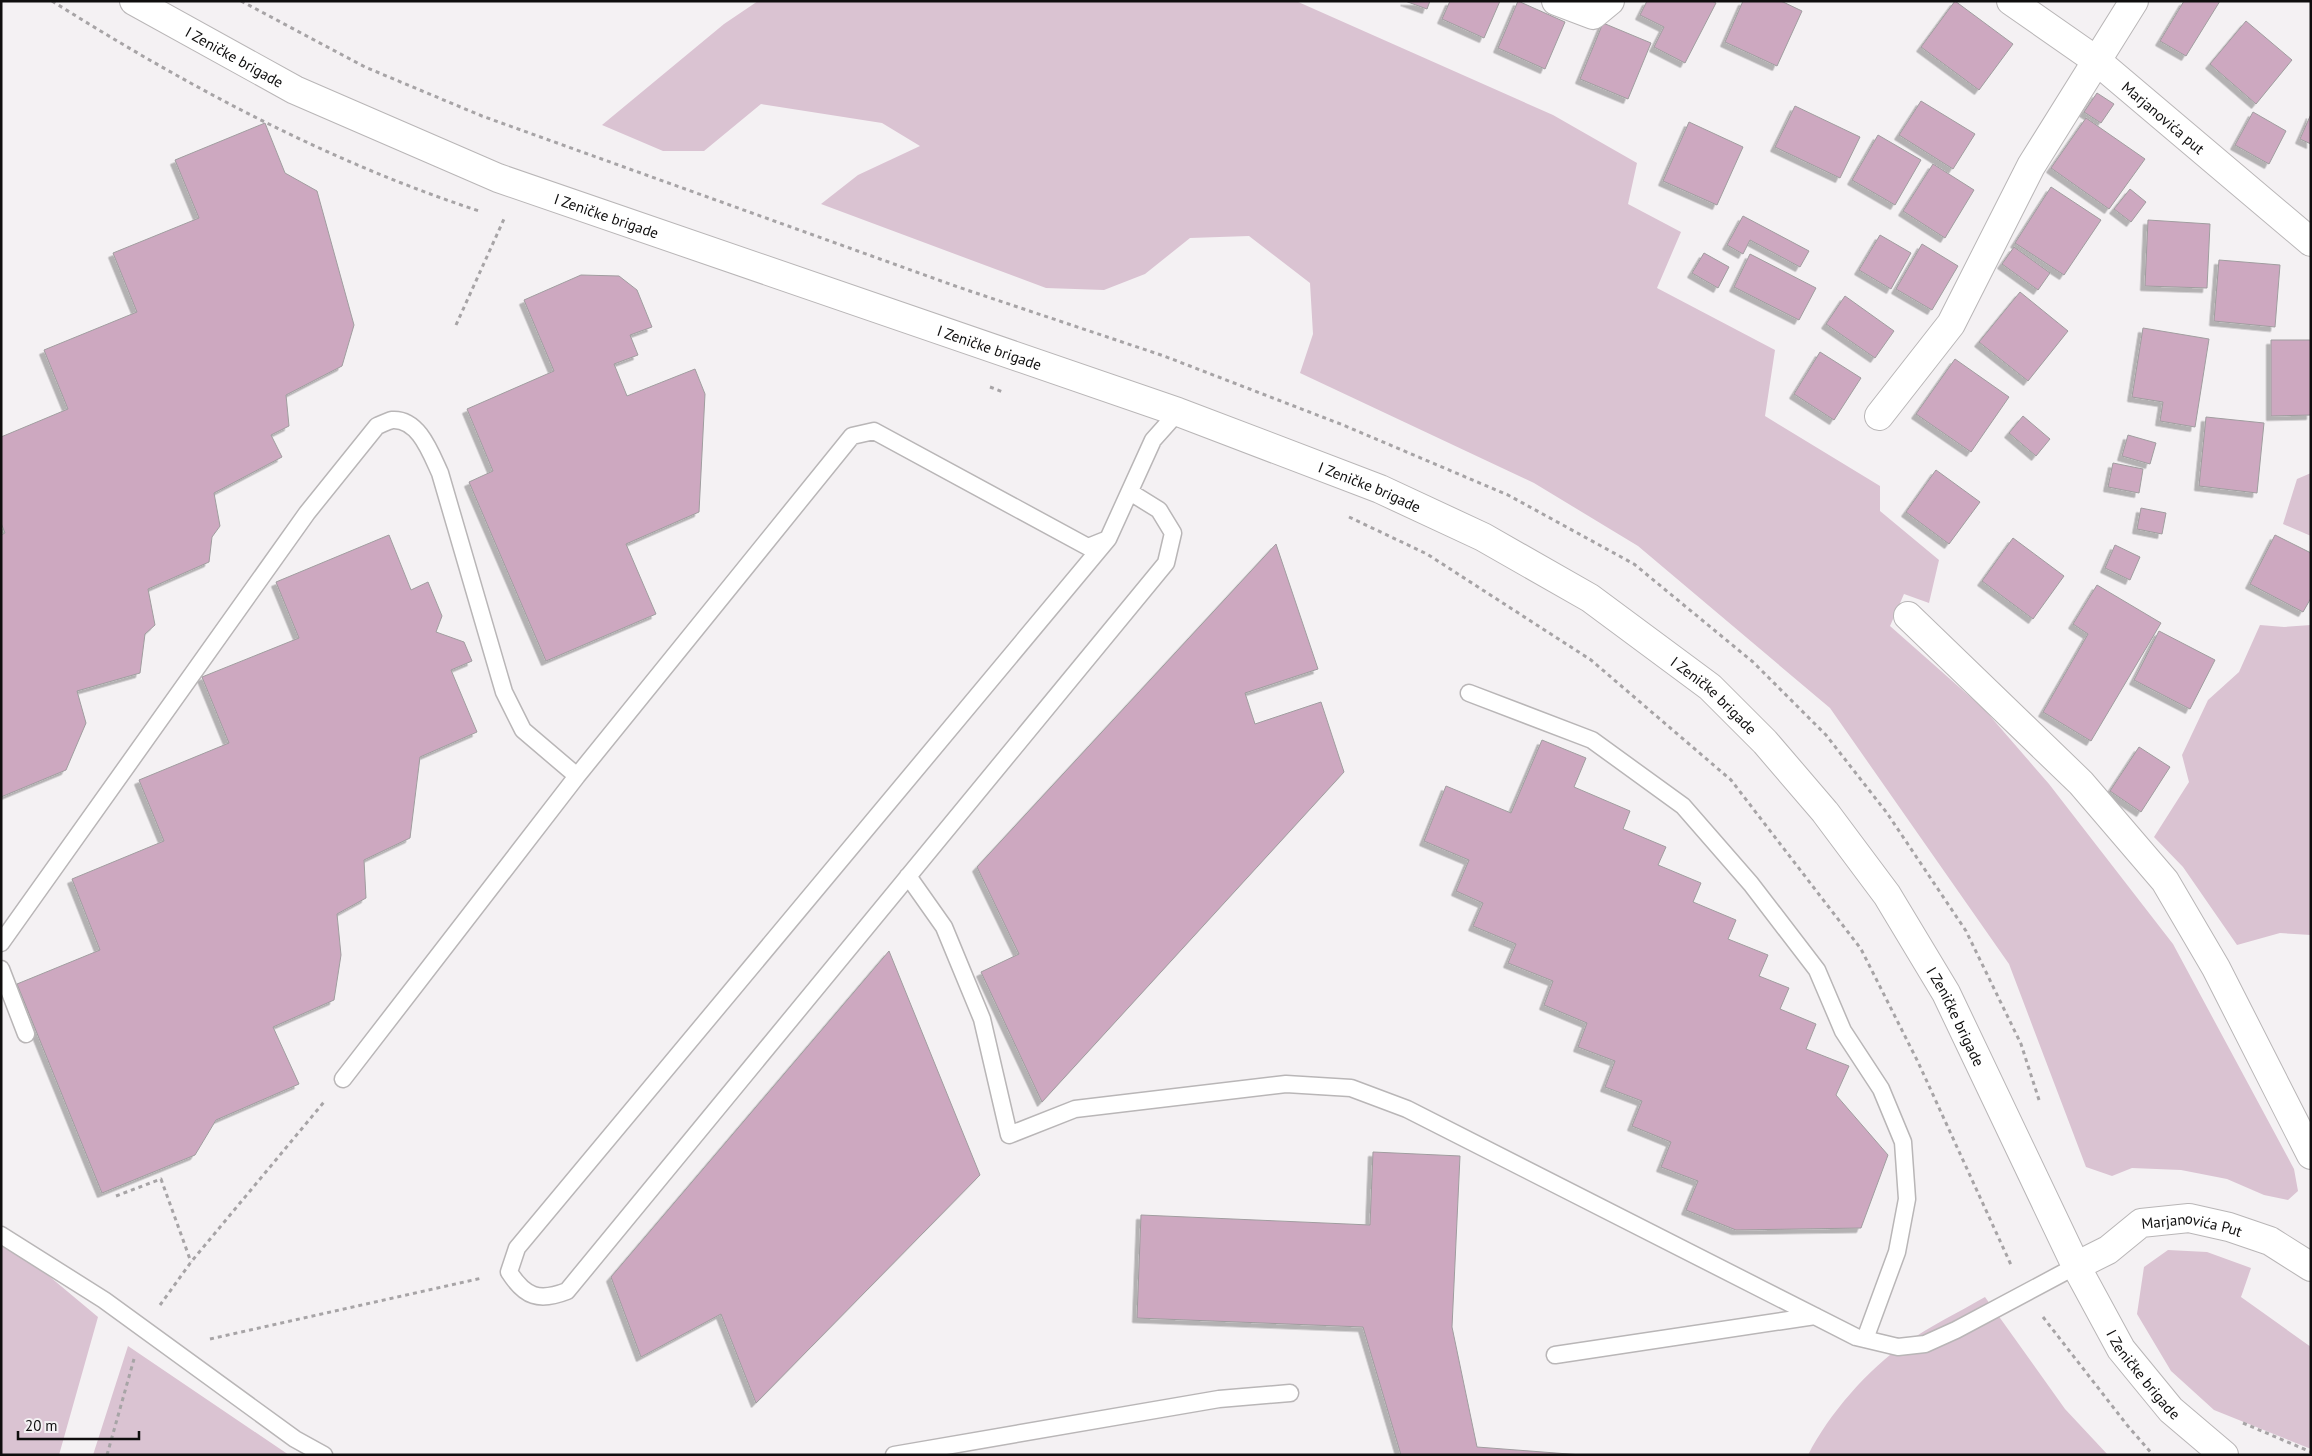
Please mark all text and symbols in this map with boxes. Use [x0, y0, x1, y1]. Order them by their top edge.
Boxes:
street label: I Zeničke brigade [182, 22, 287, 91]
street label: Marjanovića put [2118, 77, 2209, 158]
street label: I Zeničke brigade [552, 189, 661, 242]
street label: I Zeničke brigade [935, 320, 1044, 374]
street label: I Zeničke brigade [1316, 457, 1424, 516]
street label: I Zeničke brigade [1667, 652, 1761, 738]
street label: I Zeničke brigade [1923, 963, 1989, 1069]
street label: Marjanovića Put [2140, 1208, 2245, 1240]
street label: I Zeničke brigade [2103, 1326, 2184, 1423]
scale bar [18, 1408, 139, 1440]
text: 20 m [25, 1416, 58, 1435]

